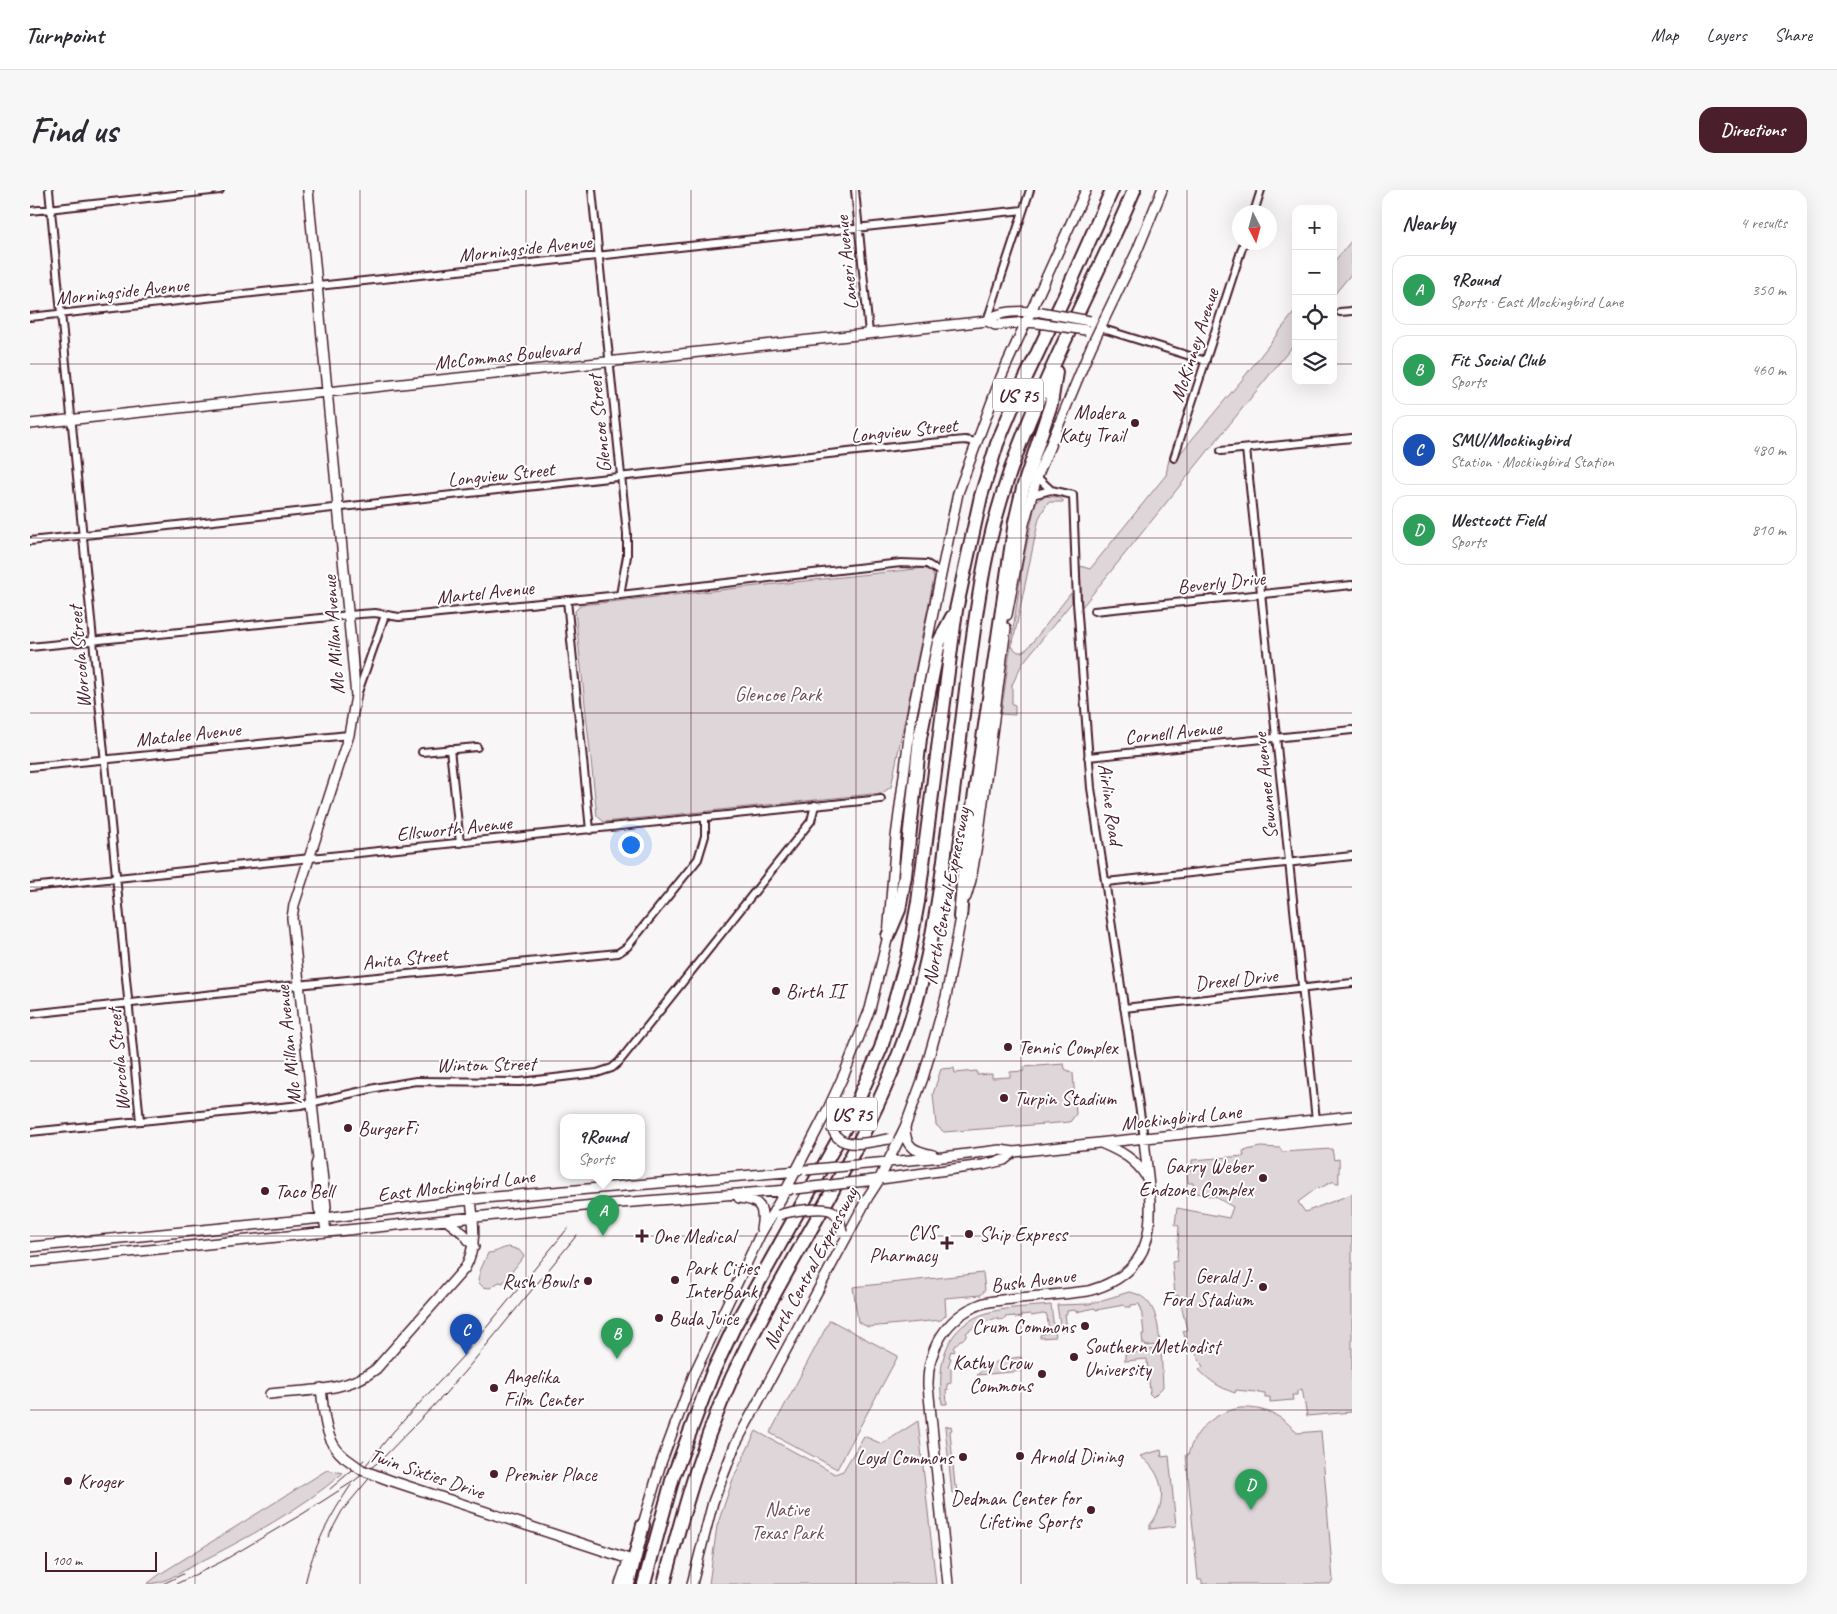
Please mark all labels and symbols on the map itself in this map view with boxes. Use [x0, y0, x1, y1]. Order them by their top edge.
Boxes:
north arrow [1232, 205, 1277, 250]
street label: Laneri Avenue [829, 213, 864, 311]
street label: Morningside Avenue [457, 229, 594, 268]
street label: Morningside Avenue [54, 272, 191, 311]
street label: McKinney Avenue [1164, 284, 1225, 405]
street label: McCommas Boulevard [433, 335, 584, 376]
street label: Glencoe Street [582, 370, 617, 474]
road number: US 75 [993, 378, 1043, 412]
place label: Modera Katy Trail [1059, 400, 1129, 448]
street label: Longview Street [850, 412, 961, 449]
marker: Modera Katy Trail [1129, 417, 1141, 429]
street label: Longview Street [447, 456, 558, 493]
street label: Beverly Drive [1176, 565, 1268, 600]
street label: Mc Millan Avenue [317, 573, 350, 695]
street label: Martel Avenue [435, 575, 536, 610]
street label: Worcola Street [62, 601, 96, 709]
park label: Glencoe Park [735, 682, 823, 707]
street label: Cornell Avenue [1124, 715, 1224, 750]
street label: Matalee Avenue [135, 716, 243, 752]
street label: Sewanee Avenue [1247, 730, 1284, 841]
street label: Airline Road [1092, 762, 1129, 849]
street label: North Central Expressway [917, 804, 976, 987]
street label: Ellsworth Avenue [395, 810, 514, 847]
your location [618, 832, 644, 858]
street label: Anita Street [361, 941, 451, 975]
street label: Drexel Drive [1194, 963, 1280, 996]
place label: Birth II [786, 979, 848, 1004]
street label: Mc Millan Avenue [270, 983, 307, 1106]
marker: Birth II [770, 985, 782, 997]
street label: Worcola Street [101, 1004, 135, 1112]
place label: Tennis Complex [1018, 1035, 1119, 1060]
marker: Tennis Complex [1002, 1041, 1014, 1053]
street label: Winton Street [436, 1051, 539, 1078]
place label: Turpin Stadium [1014, 1086, 1117, 1111]
marker: Turpin Stadium [998, 1092, 1010, 1104]
road number: US 75 [827, 1098, 877, 1131]
street label: Mockingbird Lane [1120, 1099, 1244, 1136]
place label: BurgerFi [358, 1116, 419, 1141]
marker: BurgerFi [342, 1122, 354, 1134]
place label: Garry Weber Endzone Complex [1139, 1154, 1255, 1202]
street label: East Mockingbird Lane [376, 1163, 538, 1208]
marker: Garry Weber Endzone Complex [1257, 1172, 1269, 1184]
place label: Taco Bell [275, 1179, 337, 1204]
street label: North Central Expressway [757, 1182, 864, 1353]
marker: Taco Bell [259, 1185, 271, 1197]
pin: A [587, 1195, 619, 1236]
place label: CVS Pharmacy [869, 1220, 940, 1268]
place label: Ship Express [979, 1222, 1069, 1247]
place label: One Medical [653, 1224, 739, 1249]
marker: Ship Express [963, 1228, 975, 1240]
marker: One Medical [635, 1229, 649, 1243]
marker: CVS Pharmacy [941, 1237, 953, 1249]
place label: Park Cities InterBank [685, 1256, 761, 1304]
street label: Bush Avenue [990, 1263, 1078, 1298]
place label: Gerald J. Ford Stadium [1162, 1264, 1255, 1312]
place label: Rush Bowls [502, 1269, 580, 1294]
marker: Park Cities InterBank [669, 1274, 681, 1286]
marker: Rush Bowls [582, 1275, 594, 1287]
marker: Gerald J. Ford Stadium [1257, 1281, 1269, 1293]
place label: Buda Juice [669, 1306, 740, 1331]
marker: Buda Juice [653, 1312, 665, 1324]
pin: C [450, 1314, 482, 1355]
place label: Crum Commons [972, 1314, 1077, 1339]
pin: B [601, 1318, 633, 1359]
marker: Crum Commons [1079, 1320, 1091, 1332]
place label: Southern Methodist University [1084, 1334, 1223, 1382]
place label: Kathy Crow Commons [953, 1350, 1034, 1398]
marker: Southern Methodist University [1068, 1351, 1080, 1363]
place label: Angelika Film Center [504, 1364, 585, 1412]
marker: Kathy Crow Commons [1036, 1368, 1048, 1380]
marker: Angelika Film Center [488, 1382, 500, 1394]
street label: Twin Sixties Drive [366, 1442, 489, 1505]
place label: Arnold Dining [1030, 1444, 1124, 1469]
place label: Loyd Commons [856, 1445, 955, 1470]
marker: Arnold Dining [1014, 1450, 1026, 1462]
marker: Loyd Commons [957, 1451, 969, 1463]
place label: Premier Place [504, 1462, 598, 1487]
marker: Premier Place [488, 1468, 500, 1480]
place label: Kroger [78, 1469, 125, 1494]
pin: D [1235, 1469, 1267, 1510]
marker: Kroger [62, 1475, 74, 1487]
place label: Dedman Center for Lifetime Sports [951, 1486, 1083, 1534]
park label: Native Texas Park [751, 1497, 824, 1545]
marker: Dedman Center for Lifetime Sports [1085, 1504, 1097, 1516]
scale bar [45, 1549, 158, 1572]

